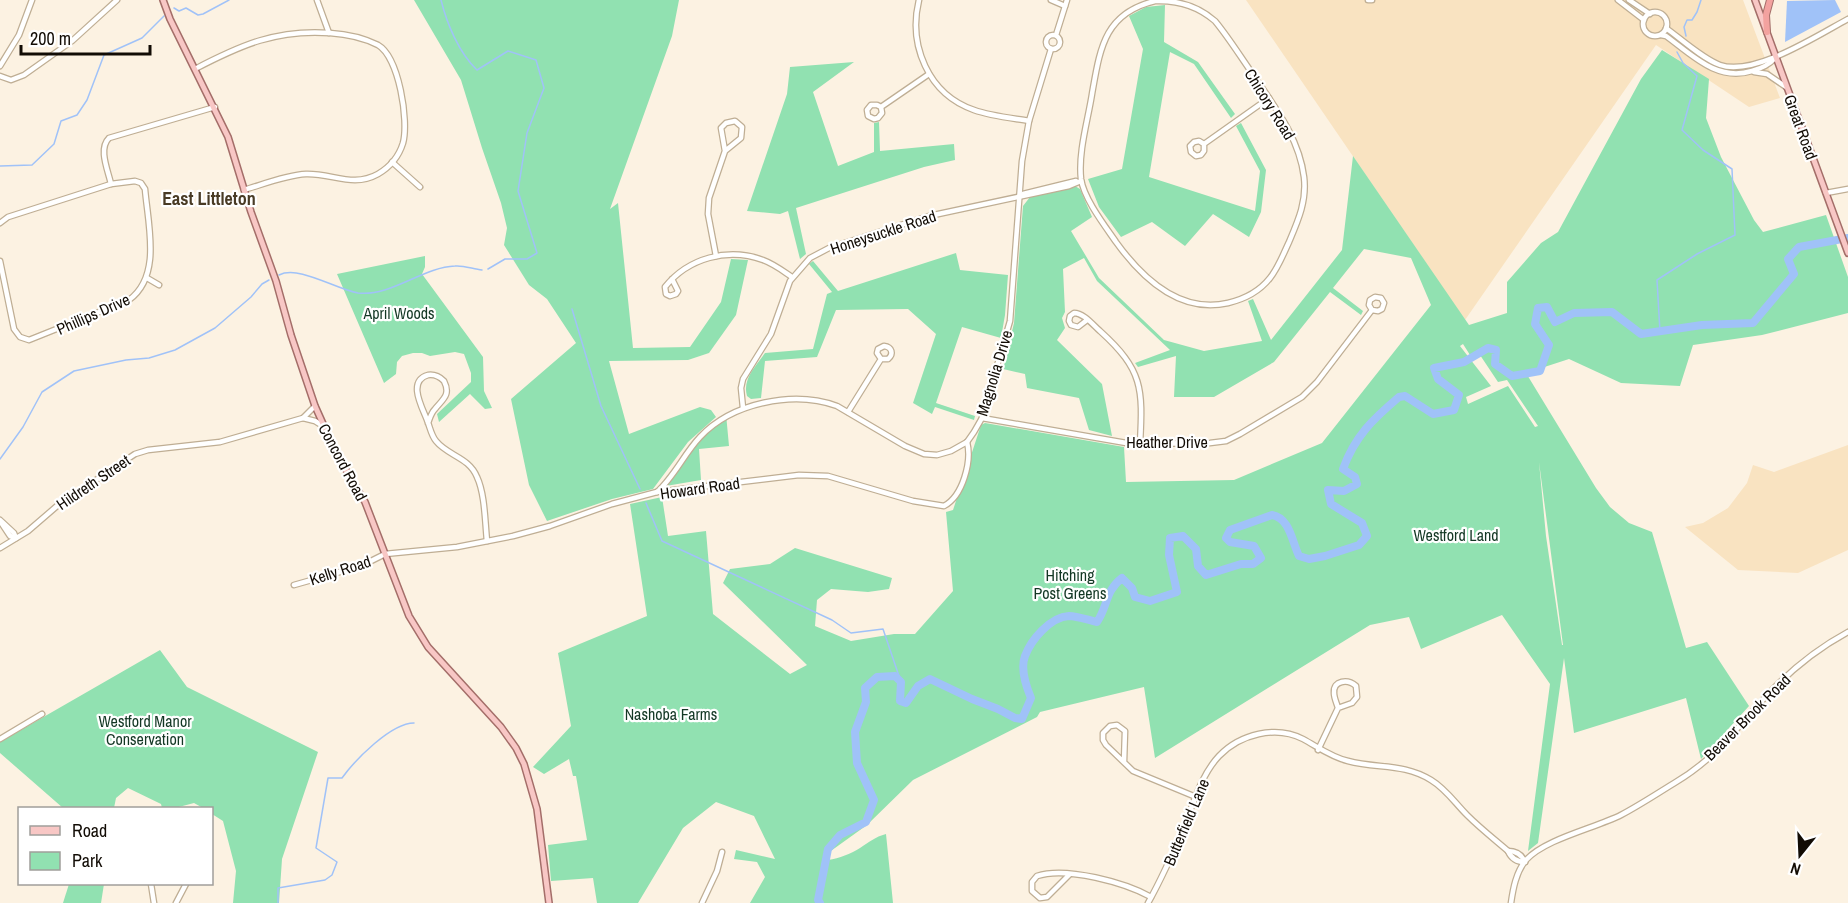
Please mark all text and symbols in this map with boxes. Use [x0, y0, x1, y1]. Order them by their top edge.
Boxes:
scale bar [21, 18, 150, 56]
text: 200 m [30, 26, 71, 51]
street label: Chicory Road [1239, 64, 1301, 144]
street label: Great Road [1779, 91, 1823, 163]
district label: East Littleton [162, 186, 256, 211]
street label: Honeysuckle Road [827, 205, 939, 259]
street label: Phillips Drive [53, 288, 133, 340]
park label: April Woods [362, 302, 435, 324]
street label: Magnolia Drive [970, 327, 1018, 419]
street label: Concord Road [313, 419, 373, 505]
street label: Heather Drive [1126, 431, 1208, 453]
street label: Hildreth Street [52, 449, 135, 515]
street label: Howard Road [659, 472, 741, 504]
park label: Westford Land [1413, 524, 1499, 546]
street label: Kelly Road [306, 550, 374, 590]
park label: Hitching Post Greens [1034, 564, 1106, 604]
street label: Beaver Brook Road [1699, 669, 1795, 765]
park label: Nashoba Farms [625, 703, 717, 725]
park label: Westford Manor Conservation [98, 710, 192, 750]
street label: Butterfield Lane [1158, 775, 1214, 869]
legend [18, 807, 213, 885]
text: Road [72, 818, 107, 843]
north arrow [1770, 825, 1830, 885]
text: Park [72, 848, 103, 873]
text: N [1787, 857, 1803, 881]

